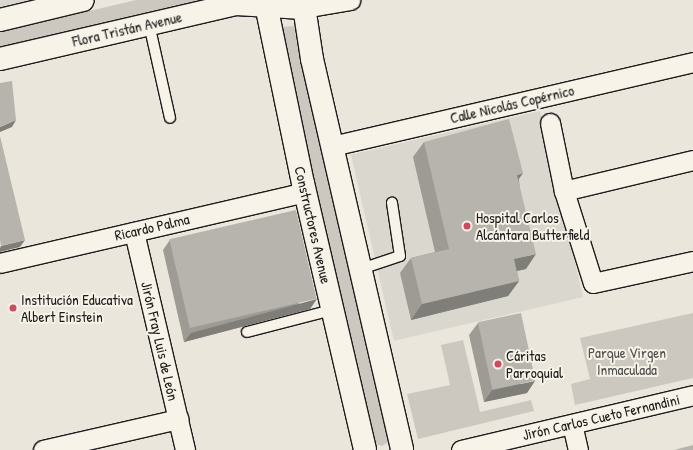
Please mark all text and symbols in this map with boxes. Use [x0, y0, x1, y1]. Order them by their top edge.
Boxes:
street label: Flora Tristán Avenue [70, 8, 184, 50]
street label: Calle Nicolás Copérnico [448, 81, 576, 127]
street label: Constructores Avenue [291, 165, 335, 285]
place label: Hospital Carlos Alcántara Butterfield [476, 208, 589, 243]
street label: Ricardo Palma [113, 210, 191, 244]
marker: Hospital Carlos Alcántara Butterfield [461, 220, 473, 232]
street label: Jirón Fray Luis de León [138, 280, 182, 402]
place label: Institución Educativa Albert Einstein [21, 290, 133, 325]
marker: Institución Educativa Albert Einstein [8, 303, 18, 313]
park label: Parque Virgen Inmaculada [588, 343, 666, 378]
place label: Cáritas Parroquial [506, 346, 563, 381]
marker: Cáritas Parroquial [493, 359, 503, 369]
street label: Jirón Carlos Cueto Fernandini [520, 390, 682, 444]

